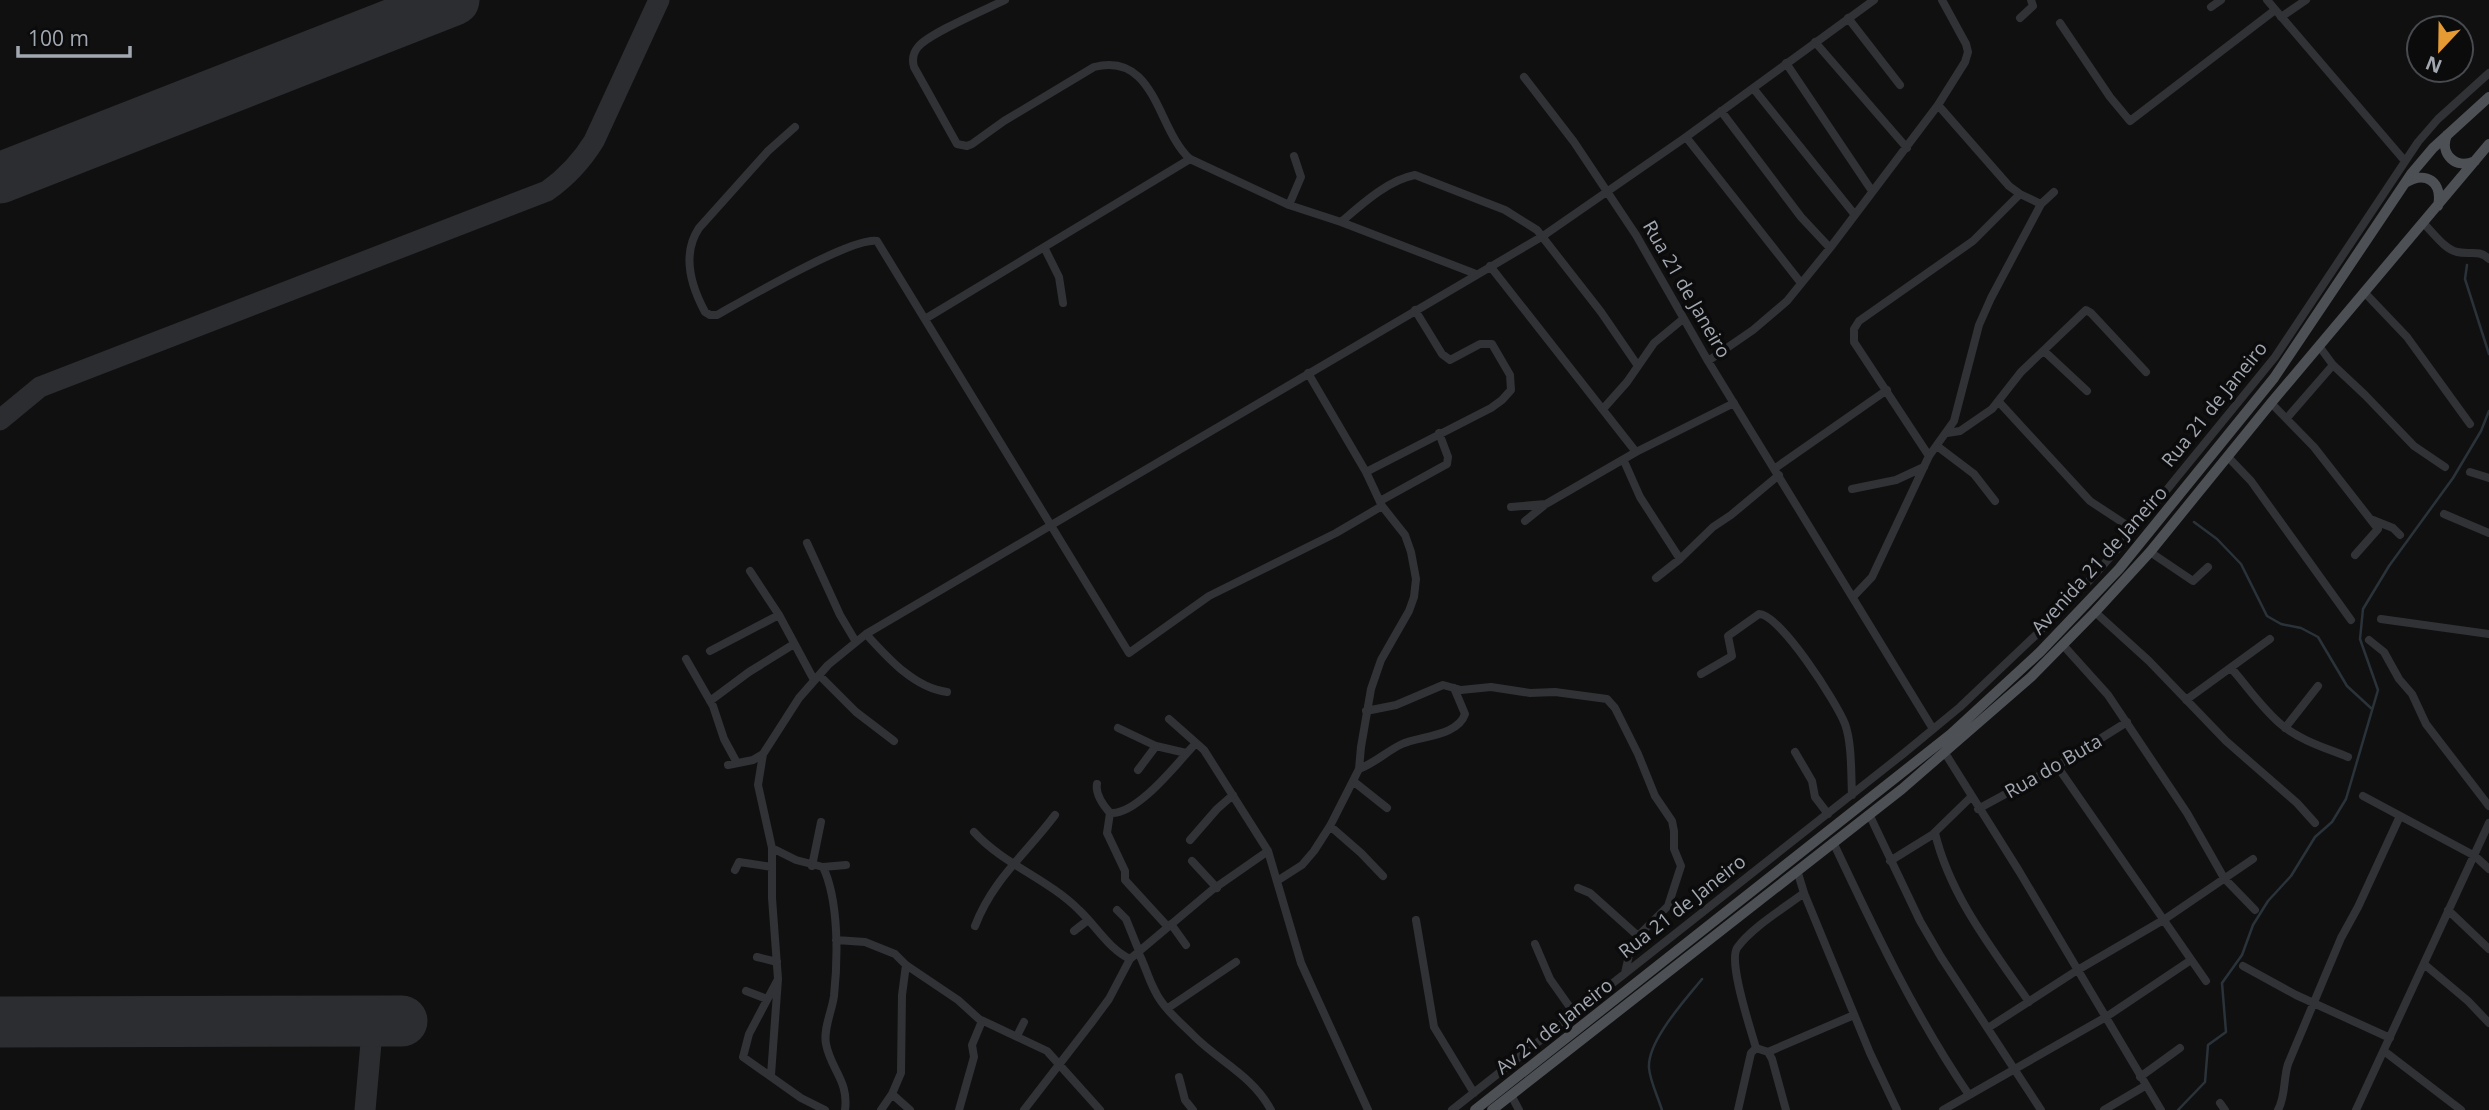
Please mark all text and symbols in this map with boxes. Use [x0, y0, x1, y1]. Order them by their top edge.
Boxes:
scale bar [18, 14, 130, 58]
north arrow [2405, 14, 2475, 84]
text: 100 m [28, 24, 89, 52]
text: N [2422, 50, 2446, 80]
street label: Rua 21 de Janeiro [1637, 215, 1737, 363]
street label: Rua 21 de Janeiro [2155, 336, 2273, 472]
street label: Avenida 21 de Janeiro [2025, 480, 2173, 640]
street label: Rua do Buta [2000, 728, 2106, 804]
street label: Rua 21 de Janeiro [1613, 848, 1751, 964]
street label: Av 21 de Janeiro [1490, 972, 1618, 1080]

